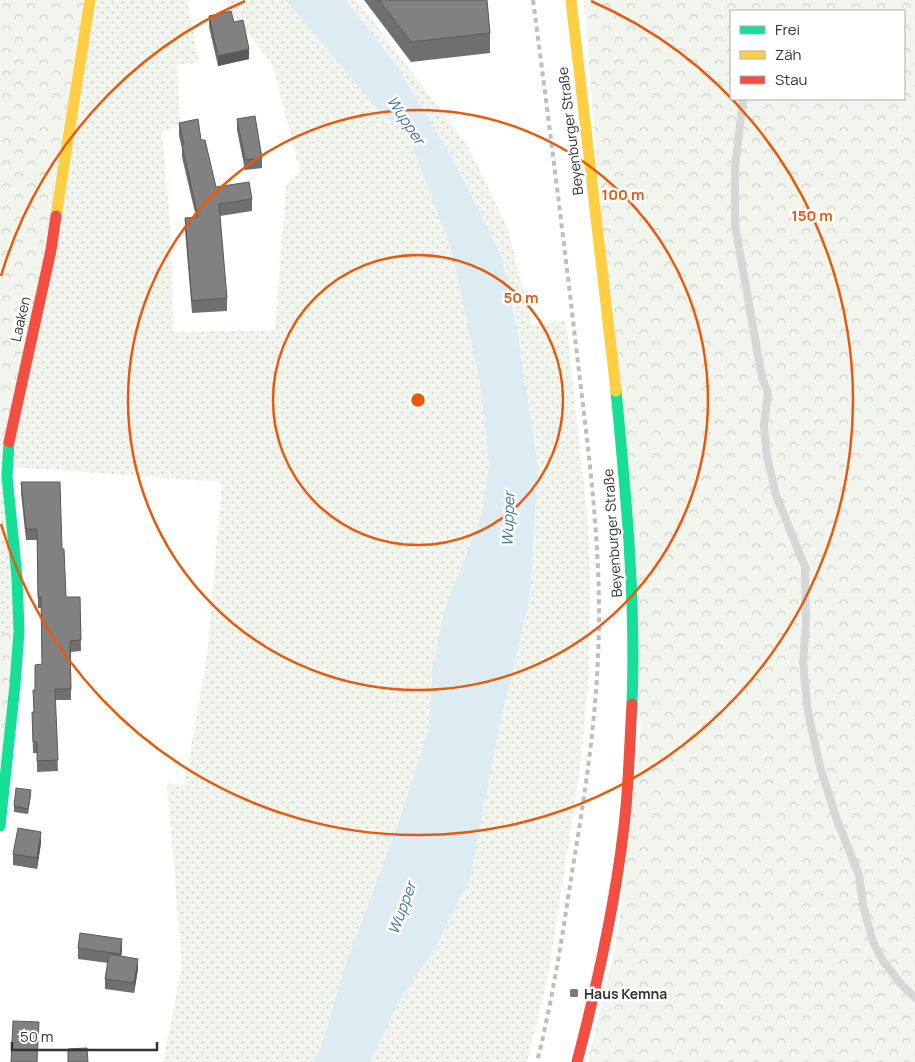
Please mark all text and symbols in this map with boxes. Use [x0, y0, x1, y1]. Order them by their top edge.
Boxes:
legend [730, 10, 905, 100]
text: Frei [775, 19, 800, 40]
text: Zäh [775, 44, 802, 65]
street label: Beyenburger Straße [553, 66, 587, 196]
text: Stau [775, 69, 808, 90]
water label: Wupper [382, 92, 431, 151]
text: 100 m [602, 184, 644, 205]
text: 150 m [791, 205, 833, 226]
text: 50 m [503, 287, 539, 308]
street label: Laaken [6, 295, 34, 343]
centre of rings [409, 391, 427, 409]
street label: Beyenburger Straße [598, 468, 626, 598]
water label: Wupper [497, 489, 520, 547]
water label: Wupper [383, 876, 422, 937]
place label: Haus Kemna [584, 984, 667, 1003]
marker: Haus Kemna [568, 987, 580, 999]
scale bar [12, 1020, 158, 1052]
text: 50 m [20, 1026, 54, 1047]

